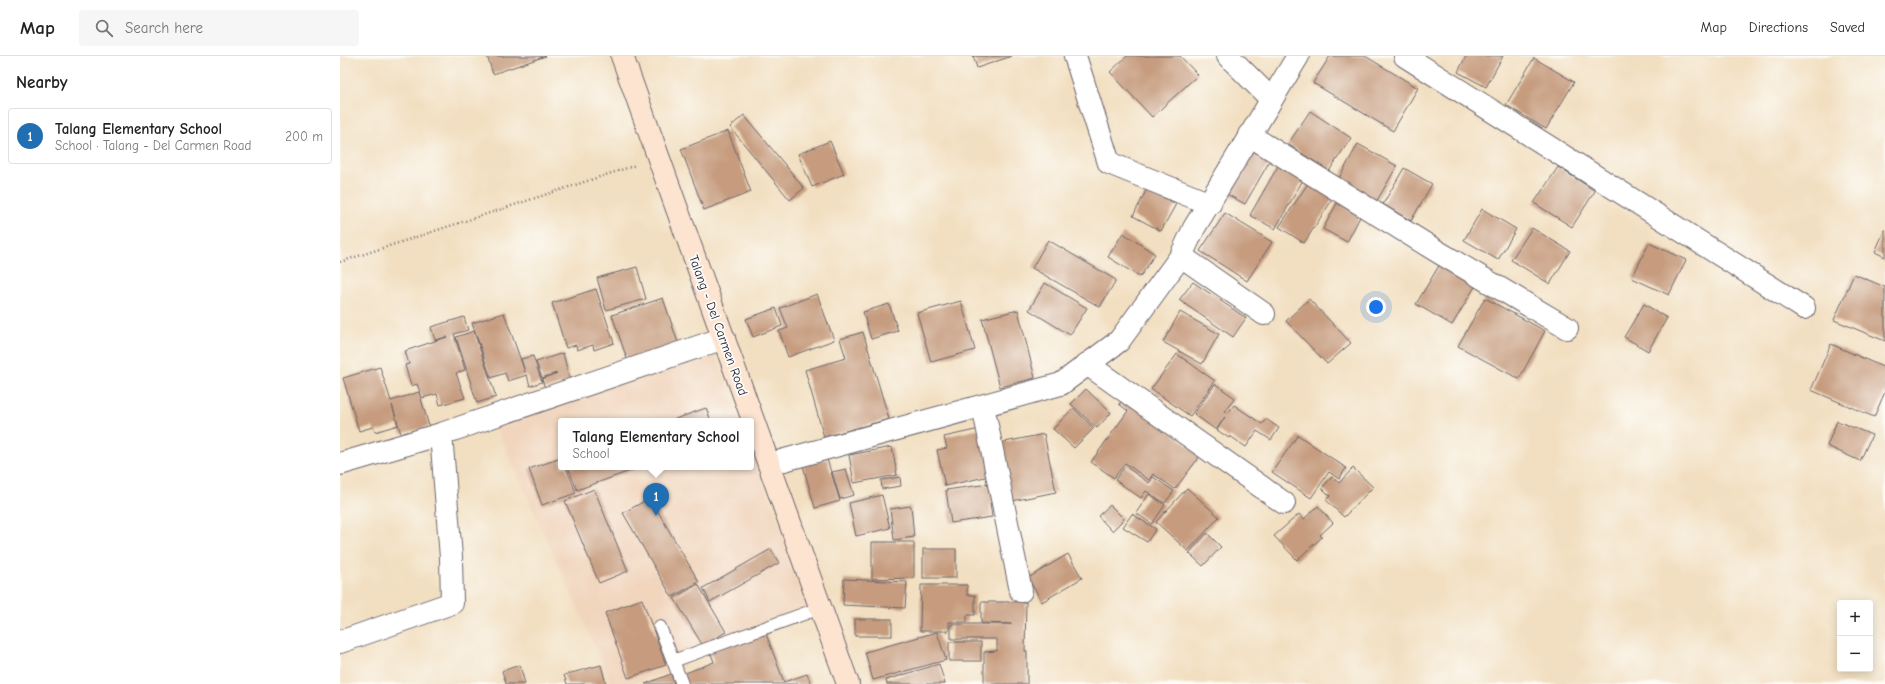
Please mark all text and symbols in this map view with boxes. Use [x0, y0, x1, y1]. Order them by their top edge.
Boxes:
search box [79, 10, 359, 46]
text: Map [20, 17, 55, 39]
icon: search [93, 17, 115, 39]
text: Search here [125, 19, 203, 37]
text: Map [1700, 19, 1727, 36]
text: Directions [1749, 19, 1808, 36]
text: Saved [1830, 19, 1865, 36]
text: Nearby [16, 73, 67, 92]
text: Talang Elementary School [55, 120, 222, 138]
text: 1 [27, 129, 33, 144]
text: 200 m [285, 129, 323, 144]
text: School · Talang - Del Carmen Road [55, 138, 251, 153]
street label: Talang - Del Carmen Road [686, 253, 751, 397]
your location [1366, 297, 1386, 317]
popup [558, 418, 754, 470]
text: Talang Elementary School [572, 428, 740, 446]
text: School [572, 446, 609, 461]
pin: 1 [643, 483, 669, 516]
map controls [1837, 600, 1873, 672]
button: + [1837, 600, 1873, 636]
button: − [1837, 636, 1873, 672]

